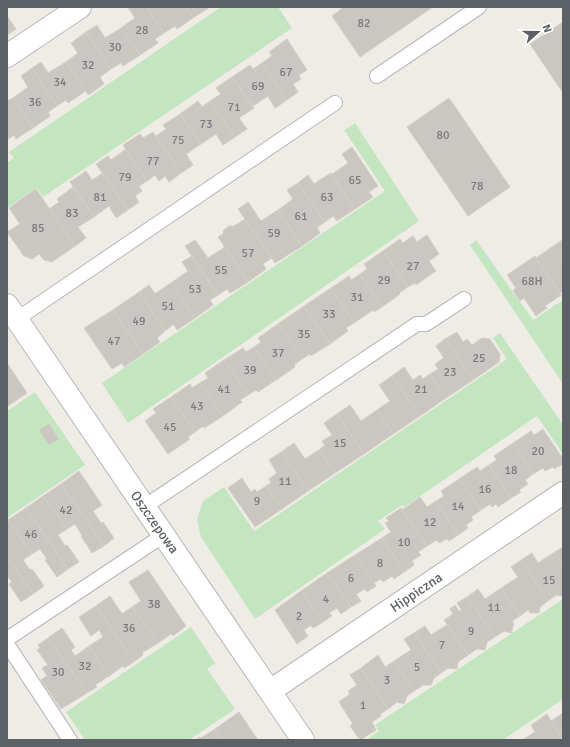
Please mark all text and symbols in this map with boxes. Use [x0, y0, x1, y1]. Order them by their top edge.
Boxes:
north arrow [518, 12, 558, 52]
house number: 82 [358, 16, 370, 31]
house number: 28 [136, 23, 148, 38]
text: N [539, 23, 554, 34]
house number: 30 [109, 40, 121, 55]
house number: 32 [82, 58, 94, 73]
house number: 67 [280, 65, 292, 80]
house number: 34 [54, 75, 67, 90]
house number: 69 [252, 79, 264, 94]
house number: 36 [29, 95, 41, 110]
house number: 71 [228, 100, 240, 115]
house number: 73 [200, 117, 212, 132]
house number: 80 [437, 128, 449, 143]
house number: 75 [172, 133, 184, 148]
house number: 77 [147, 154, 159, 169]
house number: 79 [119, 170, 131, 185]
house number: 65 [349, 173, 361, 188]
house number: 78 [471, 179, 483, 194]
house number: 81 [94, 190, 106, 205]
house number: 63 [321, 190, 333, 205]
house number: 83 [66, 206, 78, 221]
house number: 61 [295, 209, 307, 224]
house number: 85 [32, 221, 44, 236]
house number: 59 [268, 226, 280, 241]
house number: 57 [242, 246, 254, 261]
house number: 27 [407, 259, 419, 274]
house number: 55 [215, 263, 227, 278]
house number: 29 [378, 273, 390, 288]
house number: 68H [521, 274, 543, 289]
house number: 53 [189, 282, 201, 297]
house number: 31 [351, 290, 363, 305]
house number: 51 [162, 299, 174, 314]
house number: 33 [323, 307, 335, 322]
house number: 49 [133, 314, 145, 329]
house number: 35 [298, 327, 310, 342]
house number: 47 [108, 334, 120, 349]
house number: 37 [272, 346, 284, 361]
house number: 25 [473, 351, 485, 366]
house number: 39 [244, 363, 256, 378]
house number: 23 [444, 365, 456, 380]
house number: 41 [218, 382, 230, 397]
house number: 21 [415, 382, 427, 397]
house number: 43 [191, 399, 203, 414]
house number: 45 [164, 420, 176, 435]
house number: 15 [334, 436, 346, 451]
house number: 20 [532, 444, 544, 459]
house number: 18 [505, 463, 517, 478]
house number: 11 [279, 474, 291, 489]
house number: 16 [479, 482, 491, 497]
street label: Oszczepowa [127, 488, 182, 557]
house number: 9 [254, 494, 260, 509]
house number: 14 [452, 499, 465, 514]
house number: 42 [60, 503, 72, 518]
house number: 12 [424, 515, 436, 530]
house number: 46 [25, 527, 37, 542]
house number: 10 [398, 535, 410, 550]
house number: 8 [377, 556, 383, 571]
street label: Hippiczna [387, 569, 446, 616]
house number: 6 [348, 571, 354, 586]
house number: 15 [543, 573, 555, 588]
house number: 4 [323, 592, 330, 607]
house number: 38 [148, 597, 160, 612]
house number: 11 [488, 600, 500, 615]
house number: 2 [296, 609, 302, 624]
house number: 36 [123, 621, 135, 636]
house number: 9 [468, 624, 474, 639]
house number: 7 [439, 638, 445, 653]
house number: 32 [79, 659, 91, 674]
house number: 5 [414, 660, 420, 675]
house number: 30 [52, 665, 64, 680]
house number: 3 [384, 673, 390, 688]
house number: 1 [360, 698, 366, 713]

